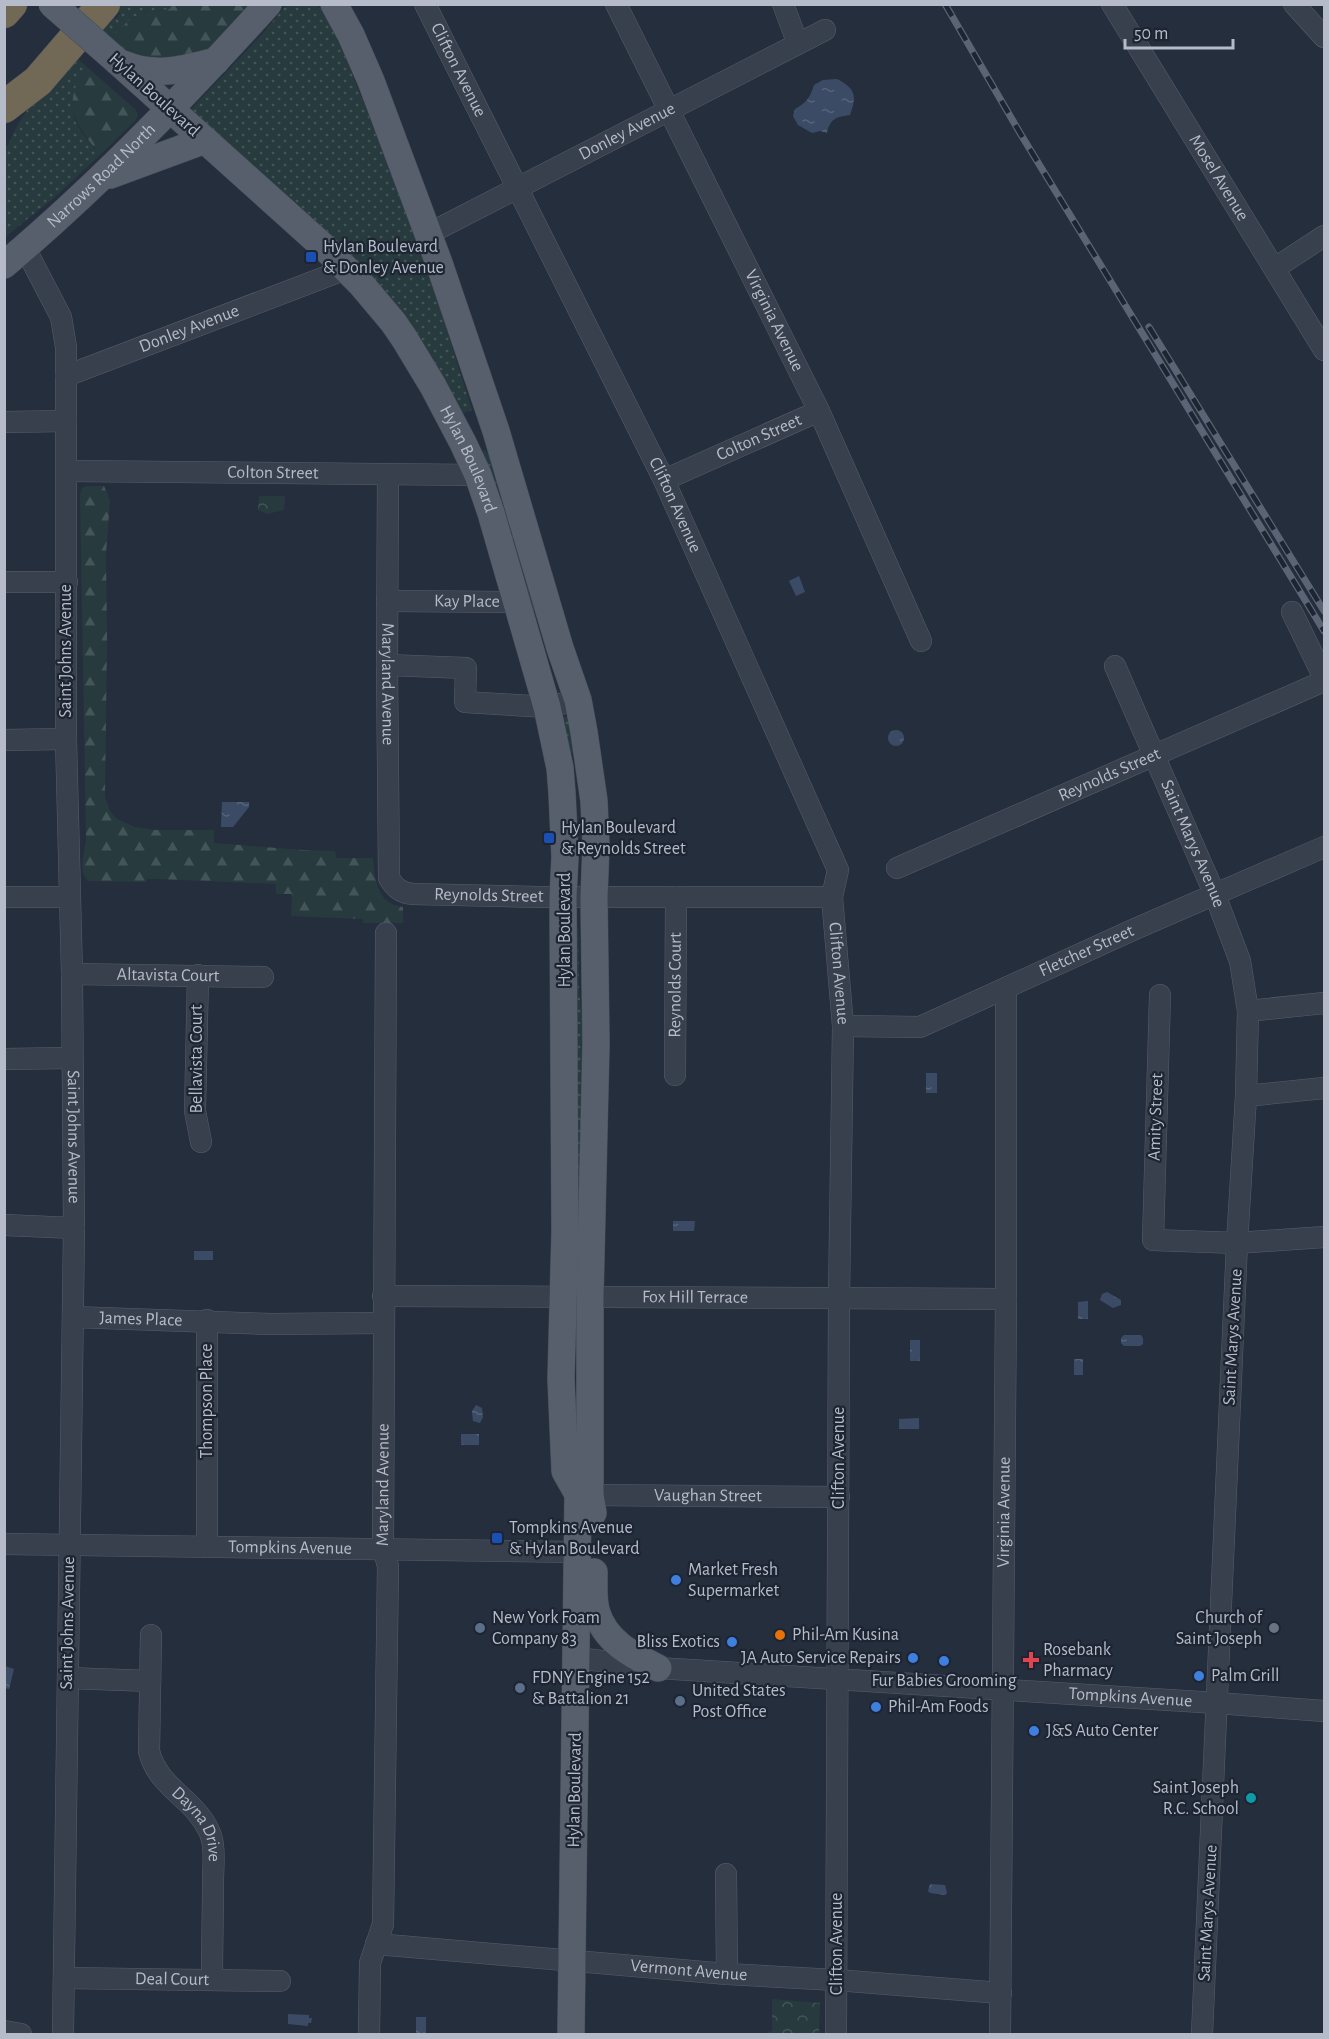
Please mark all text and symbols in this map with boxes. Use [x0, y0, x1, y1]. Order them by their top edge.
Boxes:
scale bar [1125, 12, 1233, 50]
street label: Clifton Avenue [427, 20, 489, 120]
text: 50 m [1134, 25, 1168, 43]
street label: Hylan Boulevard [105, 50, 203, 140]
street label: Donley Avenue [576, 99, 678, 164]
street label: Narrows Road North [44, 120, 159, 232]
street label: Mosel Avenue [1185, 132, 1252, 224]
place label: Hylan Boulevard & Donley Avenue [323, 238, 444, 277]
marker: Hylan Boulevard & Donley Avenue [304, 250, 318, 264]
street label: Virginia Avenue [741, 267, 807, 374]
street label: Donley Avenue [137, 302, 242, 356]
street label: Hylan Boulevard [436, 403, 499, 515]
street label: Colton Street [714, 411, 805, 464]
street label: Clifton Avenue [645, 454, 704, 556]
street label: Colton Street [227, 464, 319, 482]
street label: Saint Johns Avenue [57, 584, 75, 718]
street label: Kay Place [434, 592, 500, 611]
street label: Maryland Avenue [378, 623, 397, 745]
street label: Reynolds Street [1056, 745, 1163, 805]
street label: Saint Marys Avenue [1157, 777, 1228, 910]
place label: Hylan Boulevard & Reynolds Street [561, 819, 686, 858]
marker: Hylan Boulevard & Reynolds Street [542, 831, 556, 845]
street label: Hylan Boulevard [556, 872, 574, 988]
street label: Reynolds Street [434, 886, 544, 906]
street label: Clifton Avenue [825, 921, 852, 1025]
street label: Fletcher Street [1036, 922, 1137, 980]
street label: Reynolds Court [666, 932, 685, 1038]
street label: Altavista Court [116, 966, 220, 985]
street label: Bellavista Court [188, 1004, 206, 1113]
street label: Saint Johns Avenue [64, 1070, 83, 1204]
street label: Amity Street [1145, 1073, 1167, 1161]
street label: Saint Marys Avenue [1220, 1268, 1246, 1406]
street label: Fox Hill Terrace [642, 1288, 748, 1307]
street label: James Place [99, 1309, 183, 1330]
street label: Thompson Place [198, 1343, 216, 1459]
street label: Clifton Avenue [830, 1407, 848, 1509]
street label: Maryland Avenue [374, 1423, 393, 1546]
street label: Virginia Avenue [995, 1456, 1014, 1568]
street label: Vaughan Street [654, 1487, 762, 1505]
place label: Tompkins Avenue & Hylan Boulevard [509, 1519, 640, 1558]
marker: Tompkins Avenue & Hylan Boulevard [490, 1531, 504, 1545]
street label: Tompkins Avenue [228, 1538, 352, 1558]
street label: Saint Johns Avenue [58, 1556, 78, 1690]
place label: Market Fresh Supermarket [688, 1561, 780, 1600]
marker: Market Fresh Supermarket [669, 1573, 683, 1587]
place label: New York Foam Company 83 [492, 1609, 600, 1648]
place label: Church of Saint Joseph [1176, 1609, 1264, 1648]
marker: New York Foam Company 83 [473, 1621, 487, 1635]
marker: Church of Saint Joseph [1267, 1621, 1281, 1635]
place label: Phil-Am Kusina [792, 1626, 899, 1644]
marker: Phil-Am Kusina [773, 1628, 787, 1642]
place label: Bliss Exotics [636, 1633, 720, 1651]
marker: Bliss Exotics [725, 1635, 739, 1649]
place label: Rosebank Pharmacy [1043, 1641, 1113, 1680]
place label: JA Auto Service Repairs [741, 1649, 901, 1667]
marker: JA Auto Service Repairs [906, 1651, 920, 1665]
marker: Rosebank Pharmacy [1024, 1653, 1038, 1667]
marker: Fur Babies Grooming [937, 1654, 951, 1668]
place label: Palm Grill [1211, 1667, 1280, 1685]
place label: FDNY Engine 152 & Battalion 21 [532, 1669, 650, 1708]
marker: Palm Grill [1192, 1669, 1206, 1683]
place label: Fur Babies Grooming [872, 1672, 1017, 1690]
marker: FDNY Engine 152 & Battalion 21 [513, 1681, 527, 1695]
place label: United States Post Office [692, 1682, 786, 1721]
street label: Tompkins Avenue [1068, 1685, 1193, 1710]
marker: United States Post Office [673, 1694, 687, 1708]
place label: Phil-Am Foods [888, 1698, 989, 1716]
marker: Phil-Am Foods [869, 1700, 883, 1714]
place label: J&S Auto Center [1046, 1722, 1158, 1740]
marker: J&S Auto Center [1027, 1724, 1041, 1738]
street label: Hylan Boulevard [565, 1732, 585, 1848]
place label: Saint Joseph R.C. School [1153, 1779, 1239, 1818]
street label: Dayna Drive [168, 1784, 223, 1862]
marker: Saint Joseph R.C. School [1244, 1791, 1258, 1805]
street label: Saint Marys Avenue [1195, 1844, 1221, 1982]
street label: Clifton Avenue [828, 1893, 846, 1995]
street label: Vermont Avenue [630, 1957, 748, 1984]
street label: Deal Court [135, 1970, 209, 1989]

